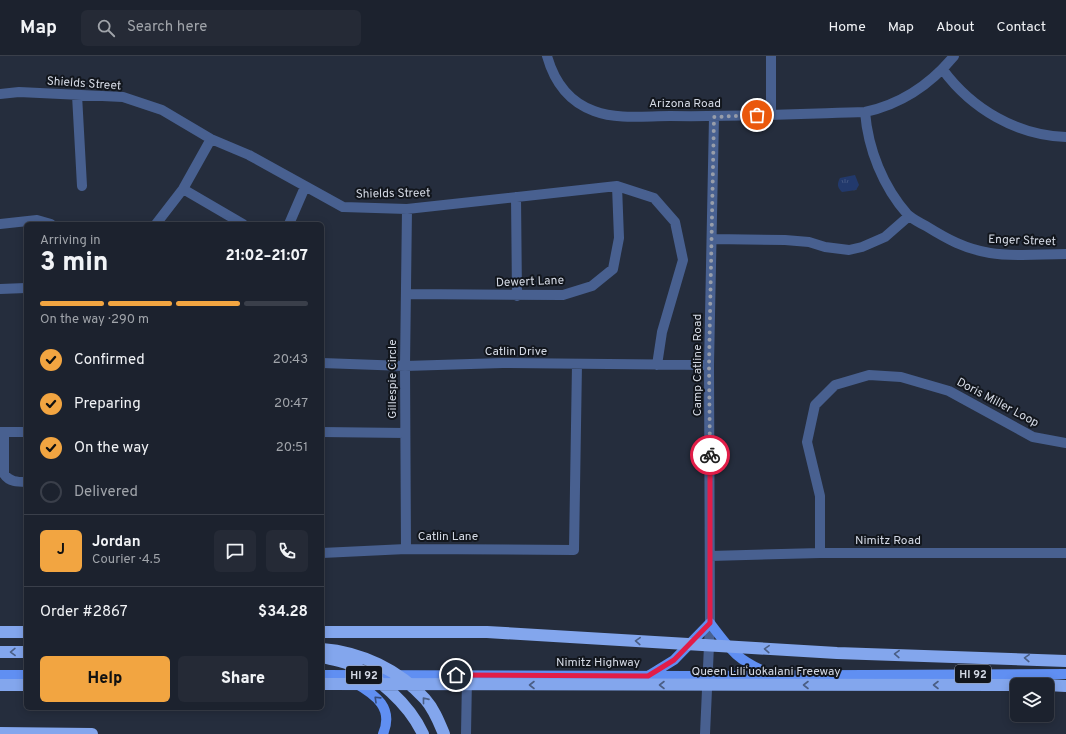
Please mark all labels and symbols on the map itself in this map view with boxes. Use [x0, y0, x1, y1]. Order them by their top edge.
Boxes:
street label: Shields Street [46, 73, 122, 95]
street label: Arizona Road [649, 96, 721, 112]
pin [740, 98, 774, 132]
street label: Shields Street [355, 185, 431, 203]
street label: Enger Street [988, 232, 1056, 250]
street label: Dewert Lane [496, 273, 564, 291]
street label: Camp Catline Road [690, 314, 706, 416]
street label: Gillespie Circle [385, 339, 401, 419]
street label: Catlin Drive [485, 344, 547, 360]
street label: Doris Miller Loop [954, 374, 1042, 431]
courier [690, 435, 730, 475]
street label: Catlin Lane [418, 529, 478, 545]
street label: Nimitz Road [855, 533, 921, 549]
one-way arrow [634, 637, 640, 645]
one-way arrow [764, 644, 770, 653]
one-way arrow [10, 648, 16, 656]
one-way arrow [894, 650, 900, 659]
one-way arrow [1024, 654, 1030, 663]
street label: Nimitz Highway [556, 655, 640, 671]
pin [439, 658, 473, 692]
street label: Queen Liliʻuokalani Freeway [691, 664, 841, 680]
road number: HI 92 [955, 665, 991, 683]
road number: HI 92 [346, 666, 382, 684]
one-way arrow [529, 681, 535, 689]
one-way arrow [659, 681, 665, 689]
one-way arrow [803, 681, 809, 689]
one-way arrow [933, 681, 939, 689]
one-way arrow [374, 696, 382, 704]
one-way arrow [423, 698, 430, 705]

